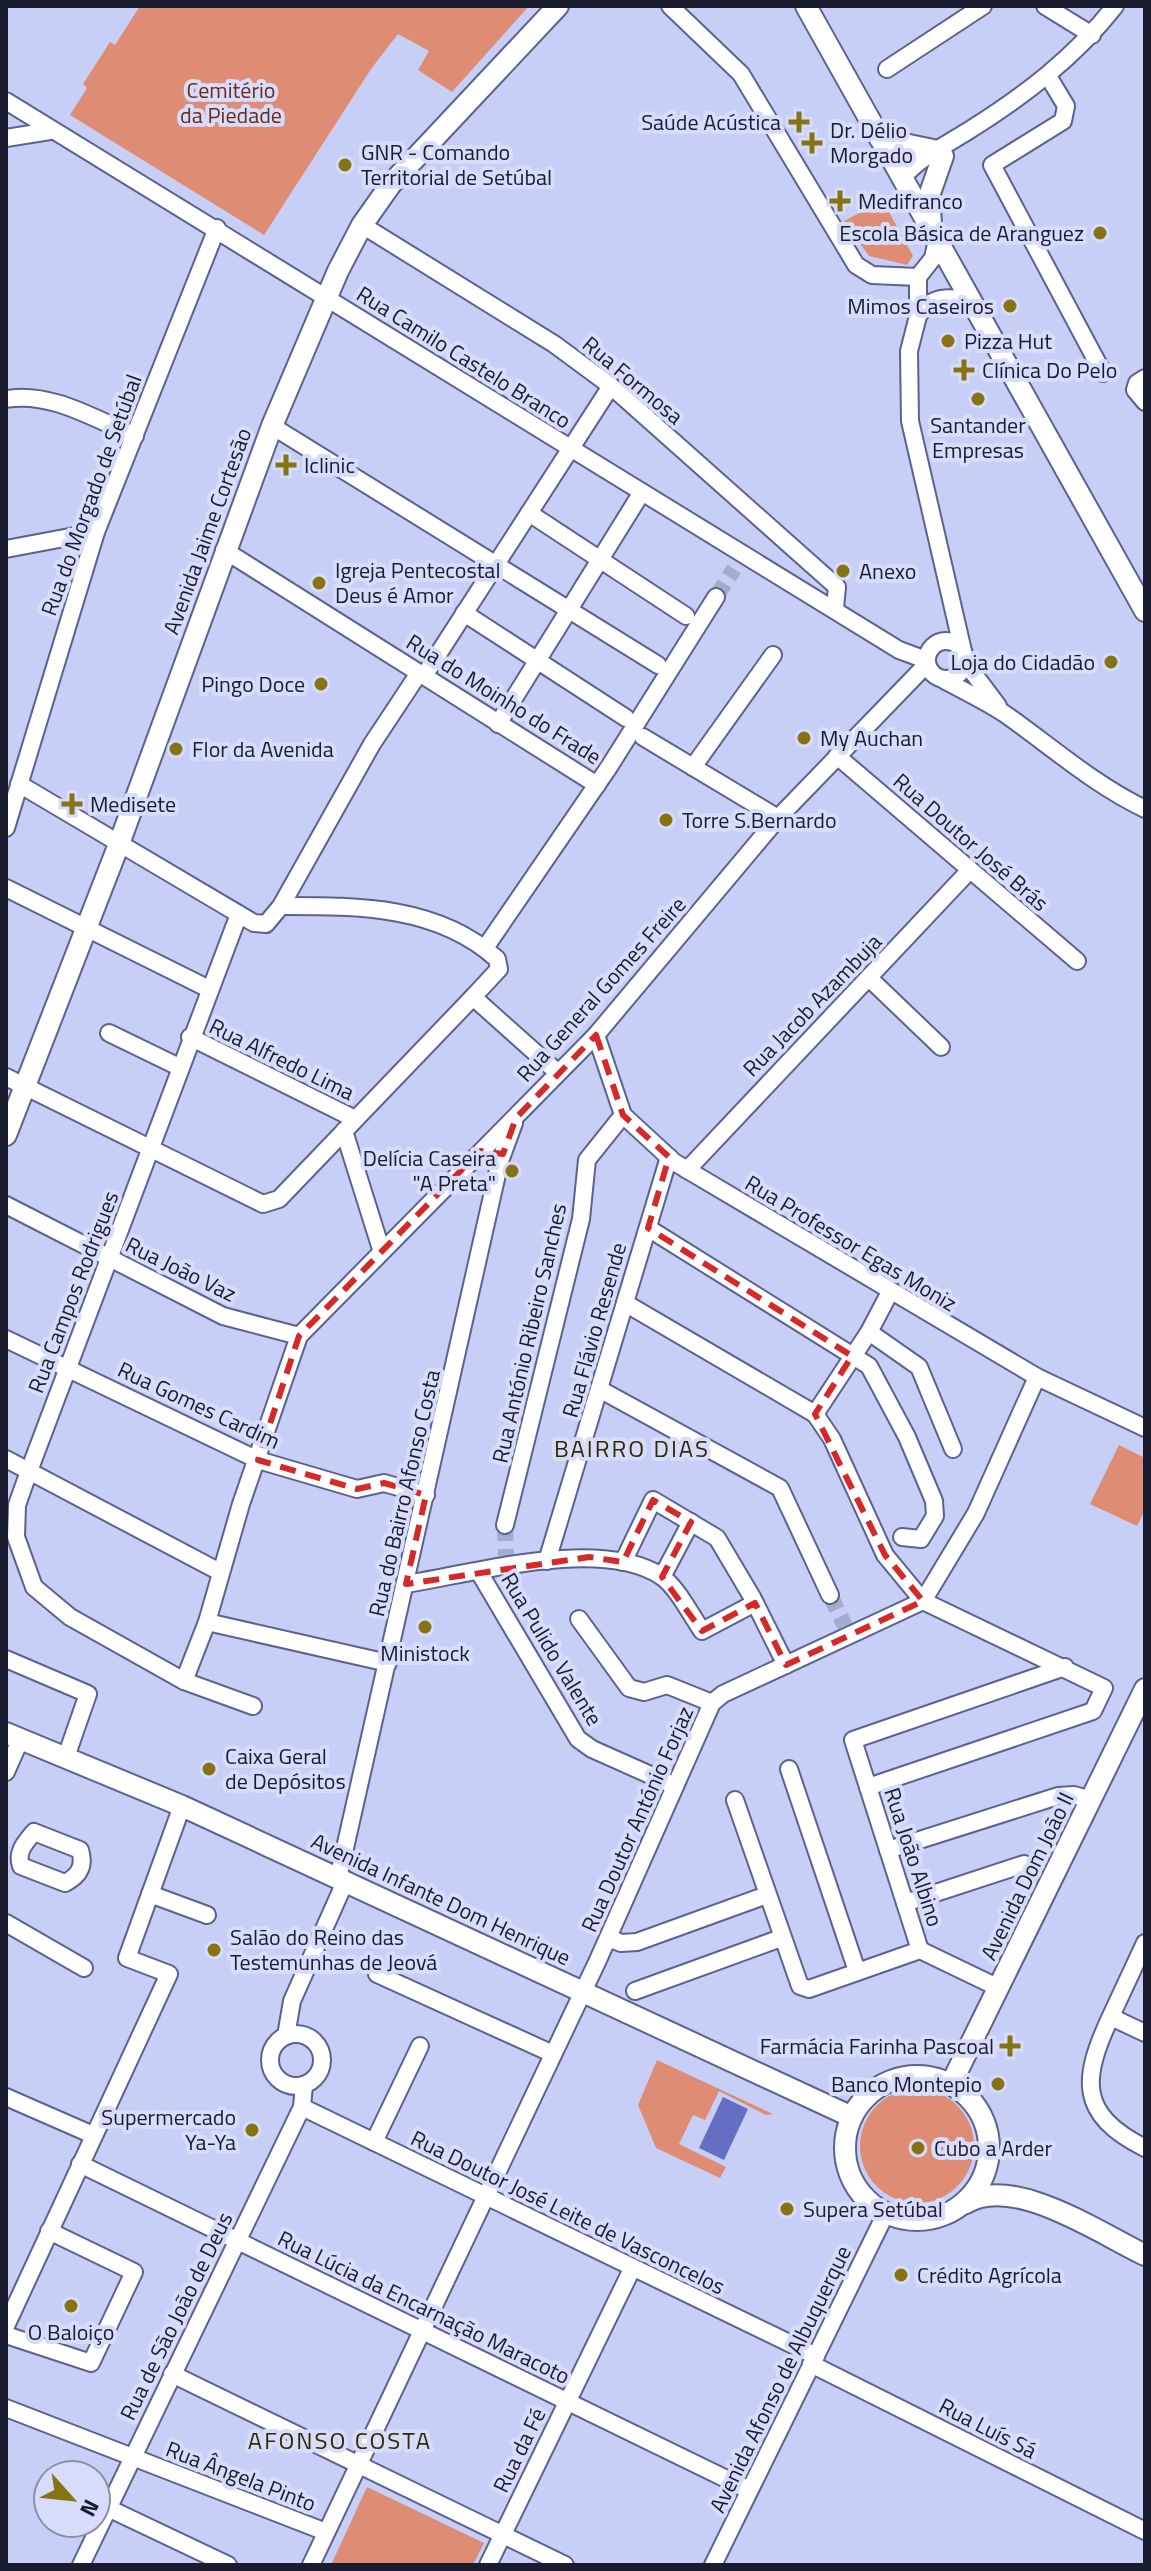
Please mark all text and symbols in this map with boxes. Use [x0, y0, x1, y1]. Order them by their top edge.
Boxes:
park label: Cemitério da Piedade [180, 73, 282, 132]
place label: Saúde Acústica [641, 105, 781, 139]
marker: Saúde Acústica [788, 111, 810, 133]
place label: Dr. Délio Morgado [830, 113, 913, 172]
marker: Dr. Délio Morgado [801, 132, 823, 154]
place label: GNR - Comando Territorial de Setúbal [361, 135, 552, 194]
marker: GNR - Comando Territorial de Setúbal [336, 156, 354, 174]
place label: Medifranco [858, 184, 963, 218]
marker: Medifranco [829, 190, 851, 212]
place label: Escola Básica de Aranguez [839, 216, 1084, 250]
marker: Escola Básica de Aranguez [1091, 224, 1109, 242]
street label: Rua Camilo Castelo Branco [350, 277, 578, 437]
place label: Mimos Caseiros [847, 289, 994, 323]
marker: Mimos Caseiros [1001, 297, 1019, 315]
place label: Pizza Hut [964, 324, 1052, 358]
street label: Rua Formosa [575, 328, 691, 432]
marker: Pizza Hut [939, 332, 957, 350]
place label: Clínica Do Pelo [982, 353, 1117, 387]
marker: Clínica Do Pelo [953, 359, 975, 381]
street label: Rua do Morgado de Setúbal [31, 370, 151, 620]
marker: Santander Empresas [969, 390, 987, 408]
place label: Santander Empresas [930, 408, 1026, 467]
street label: Avenida Jaime Cortesão [154, 423, 260, 639]
place label: Iclinic [304, 448, 355, 482]
marker: Iclinic [275, 454, 297, 476]
place label: Igreja Pentecostal Deus é Amor [335, 553, 500, 612]
place label: Anexo [859, 554, 916, 588]
marker: Anexo [834, 562, 852, 580]
marker: Igreja Pentecostal Deus é Amor [310, 574, 328, 592]
street label: Rua do Moinho do Frade [400, 625, 608, 773]
place label: Loja do Cidadão [950, 645, 1095, 679]
marker: Loja do Cidadão [1102, 653, 1120, 671]
place label: Pingo Doce [201, 667, 305, 701]
marker: Pingo Doce [312, 675, 330, 693]
place label: My Auchan [820, 721, 923, 755]
marker: My Auchan [795, 729, 813, 747]
place label: Flor da Avenida [192, 732, 334, 766]
marker: Flor da Avenida [167, 740, 185, 758]
street label: Rua Doutor José Brás [886, 765, 1056, 919]
place label: Medisete [90, 787, 176, 821]
marker: Medisete [61, 793, 83, 815]
place label: Torre S.Bernardo [682, 803, 837, 837]
marker: Torre S.Bernardo [657, 811, 675, 829]
street label: Rua General Gomes Freire [508, 888, 694, 1090]
street label: Rua Jacob Azambuja [735, 926, 889, 1084]
street label: Rua Alfredo Lima [204, 1009, 360, 1109]
place label: Delícia Caseira "A Preta" [363, 1141, 496, 1200]
marker: Delícia Caseira "A Preta" [503, 1162, 521, 1180]
street label: Rua Professor Egas Moniz [739, 1166, 963, 1320]
street label: Rua Campos Rodrigues [19, 1186, 127, 1398]
street label: Rua António Ribeiro Sanches [483, 1200, 575, 1466]
street label: Rua João Vaz [120, 1228, 242, 1310]
street label: Rua Flávio Resende [553, 1238, 635, 1422]
street label: Rua Gomes Cardim [112, 1352, 286, 1458]
street label: Rua do Bairro Afonso Costa [359, 1366, 449, 1620]
district label: BAIRRO DIAS [554, 1430, 710, 1466]
street label: Rua Pulido Valente [493, 1566, 611, 1732]
marker: Ministock [416, 1618, 434, 1636]
place label: Ministock [380, 1636, 470, 1670]
street label: Rua Doutor António Forjaz [572, 1701, 702, 1937]
place label: Caixa Geral de Depósitos [225, 1739, 346, 1798]
marker: Caixa Geral de Depósitos [200, 1760, 218, 1778]
street label: Rua João Albino [876, 1783, 952, 1931]
street label: Avenida Dom João II [971, 1786, 1083, 1966]
street label: Avenida Infante Dom Henrique [306, 1824, 576, 1974]
place label: Salão do Reino das Testemunhas de Jeová [230, 1920, 437, 1979]
marker: Salão do Reino das Testemunhas de Jeová [205, 1941, 223, 1959]
place label: Farmácia Farinha Pascoal [760, 2029, 994, 2063]
marker: Farmácia Farinha Pascoal [1001, 2037, 1019, 2055]
place label: Banco Montepio [831, 2067, 982, 2101]
marker: Banco Montepio [989, 2075, 1007, 2093]
place label: Supermercado Ya-Ya [101, 2100, 236, 2159]
marker: Supermercado Ya-Ya [243, 2121, 261, 2139]
street label: Rua Doutor José Leite de Vasconcelos [405, 2121, 731, 2303]
place label: Cubo a Arder [934, 2131, 1052, 2165]
marker: Cubo a Arder [909, 2139, 927, 2157]
place label: Supera Setúbal [803, 2192, 943, 2226]
marker: Supera Setúbal [778, 2200, 796, 2218]
street label: Rua de São João de Deus [111, 2206, 241, 2426]
street label: Rua Lúcia da Encarnação Maracoto [272, 2221, 576, 2393]
street label: Avenida Afonso de Albuquerque [700, 2240, 860, 2518]
place label: Crédito Agrícola [917, 2258, 1062, 2292]
marker: Crédito Agrícola [892, 2266, 910, 2284]
marker: O Baloiço [62, 2297, 80, 2315]
place label: O Baloiço [28, 2315, 114, 2349]
street label: Rua Luís Sá [933, 2389, 1043, 2467]
street label: Rua da Fé [484, 2402, 554, 2498]
district label: AFONSO COSTA [248, 2422, 432, 2458]
street label: Rua Ângela Pinto [161, 2432, 321, 2520]
north arrow [32, 2459, 112, 2539]
text: N [71, 2494, 108, 2523]

